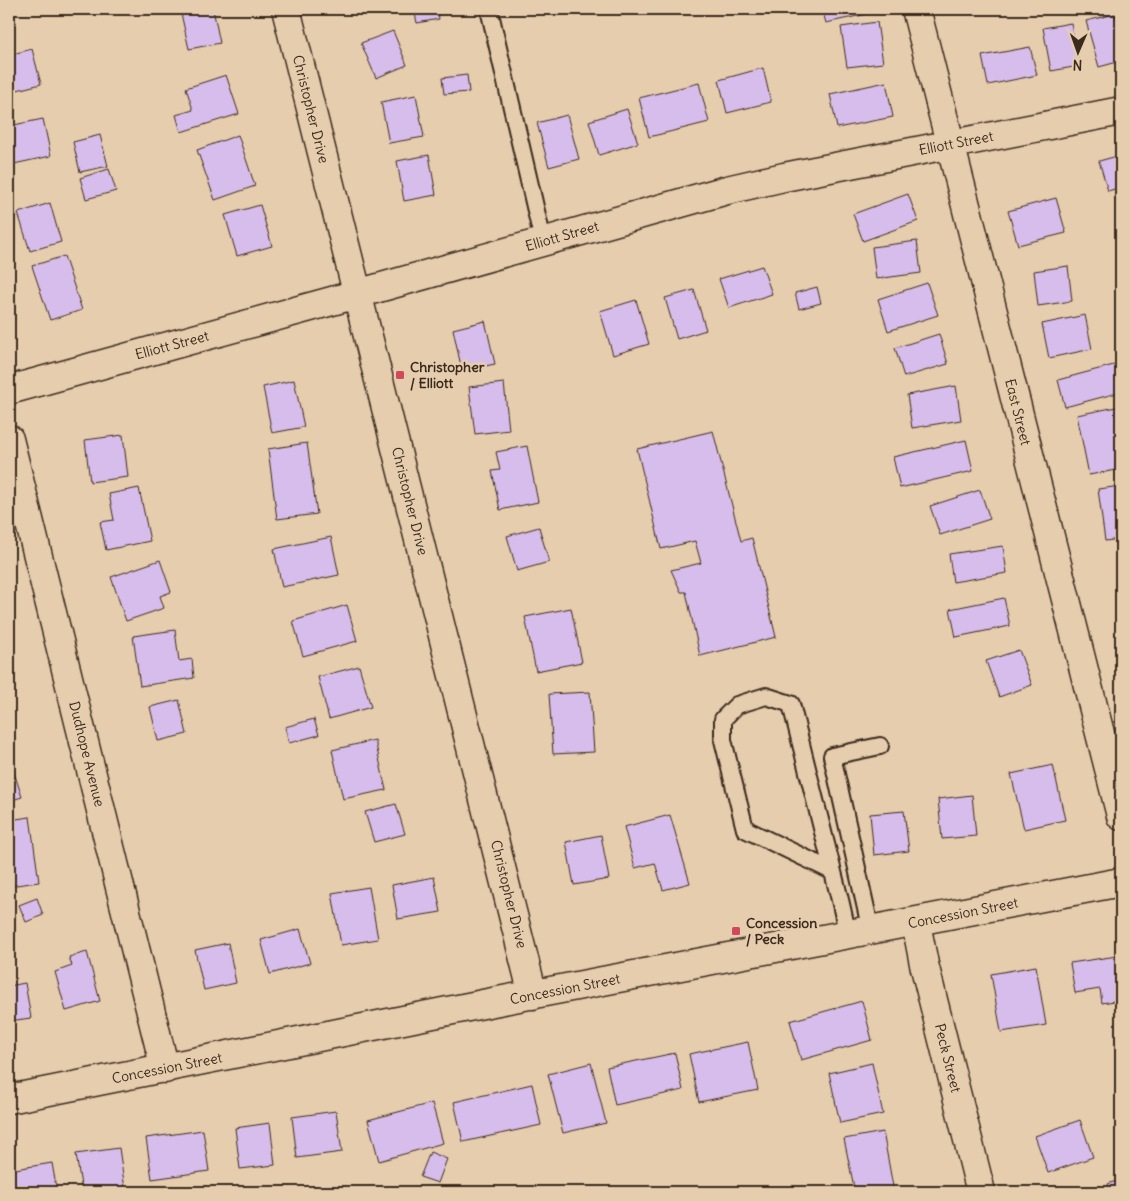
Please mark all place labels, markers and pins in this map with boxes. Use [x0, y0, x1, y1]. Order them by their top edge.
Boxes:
place label: Christopher / Elliott [410, 358, 485, 392]
marker: Christopher / Elliott [394, 369, 406, 381]
place label: Concession / Peck [746, 914, 817, 948]
marker: Concession / Peck [730, 925, 742, 937]

